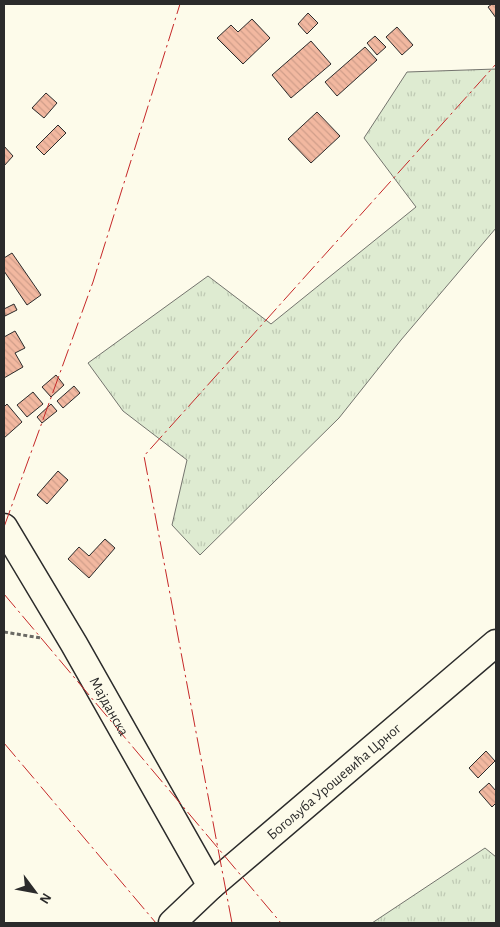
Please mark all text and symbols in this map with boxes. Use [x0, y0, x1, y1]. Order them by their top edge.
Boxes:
street label: Мајданска [87, 674, 132, 738]
street label: Богољуба Урошевића Црног [264, 720, 404, 842]
north arrow [10, 867, 60, 917]
text: N [37, 891, 54, 906]

